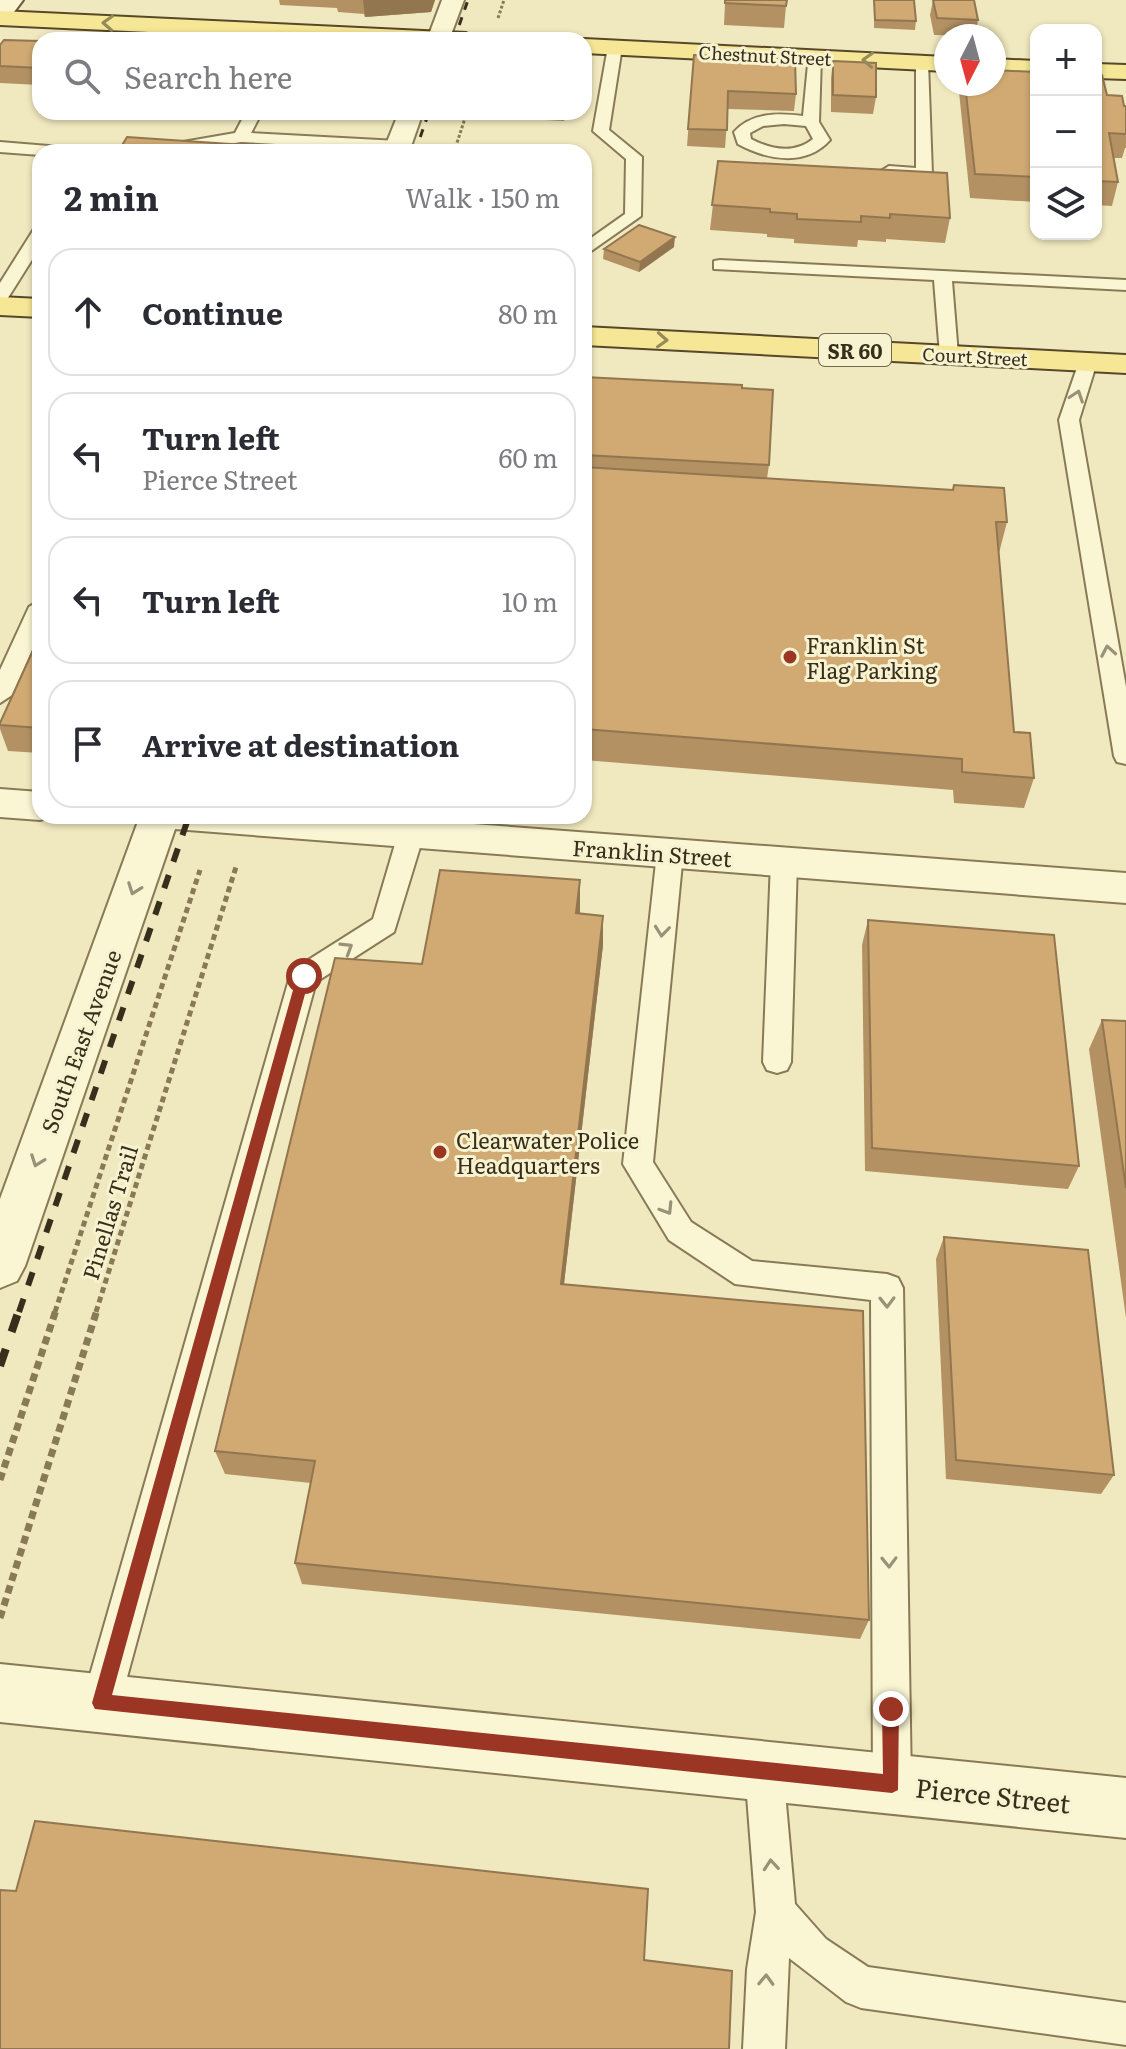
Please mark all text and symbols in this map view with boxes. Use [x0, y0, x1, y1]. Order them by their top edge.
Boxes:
one-way arrow [101, 14, 114, 31]
north arrow [934, 24, 1006, 96]
map controls [1030, 24, 1102, 240]
button: + [1030, 24, 1102, 96]
search box [32, 32, 592, 120]
street label: Chestnut Street [698, 38, 833, 72]
one-way arrow [861, 52, 874, 69]
icon: search [60, 54, 104, 98]
text: Search here [124, 54, 292, 98]
button: − [1030, 96, 1102, 168]
button: layers [1030, 168, 1102, 240]
text: 2 min [64, 171, 159, 221]
text: Walk · 150 m [405, 177, 560, 216]
icon: ahead [66, 290, 110, 334]
text: Continue [142, 290, 283, 334]
text: 80 m [498, 293, 558, 332]
one-way arrow [656, 332, 669, 349]
road number: SR 60 [819, 334, 891, 366]
street label: Court Street [922, 340, 1029, 372]
one-way arrow [1068, 389, 1084, 403]
text: Turn left [142, 415, 280, 459]
icon: left [66, 434, 110, 478]
text: 60 m [499, 437, 558, 476]
text: Pierce Street [142, 459, 298, 498]
icon: left [66, 578, 110, 622]
text: Turn left [142, 578, 280, 622]
text: 10 m [502, 581, 558, 620]
place label: Franklin St Flag Parking [806, 628, 938, 686]
one-way arrow [1101, 644, 1118, 658]
marker: Franklin St Flag Parking [781, 648, 799, 666]
icon: arrive [66, 722, 110, 766]
text: Arrive at destination [142, 722, 459, 766]
street label: Franklin Street [571, 830, 733, 874]
one-way arrow [127, 882, 144, 896]
one-way arrow [654, 925, 671, 938]
one-way arrow [338, 943, 353, 958]
street label: South East Avenue [31, 945, 129, 1137]
route start [286, 958, 322, 994]
place label: Clearwater Police Headquarters [456, 1123, 639, 1181]
street label: Pinellas Trail [73, 1140, 145, 1284]
marker: Clearwater Police Headquarters [431, 1143, 449, 1161]
one-way arrow [31, 1153, 47, 1167]
one-way arrow [657, 1200, 672, 1215]
one-way arrow [878, 1296, 896, 1309]
one-way arrow [880, 1556, 898, 1569]
route end [873, 1691, 909, 1727]
street label: Pierce Street [914, 1766, 1073, 1822]
one-way arrow [763, 1858, 780, 1871]
one-way arrow [758, 1973, 775, 1986]

